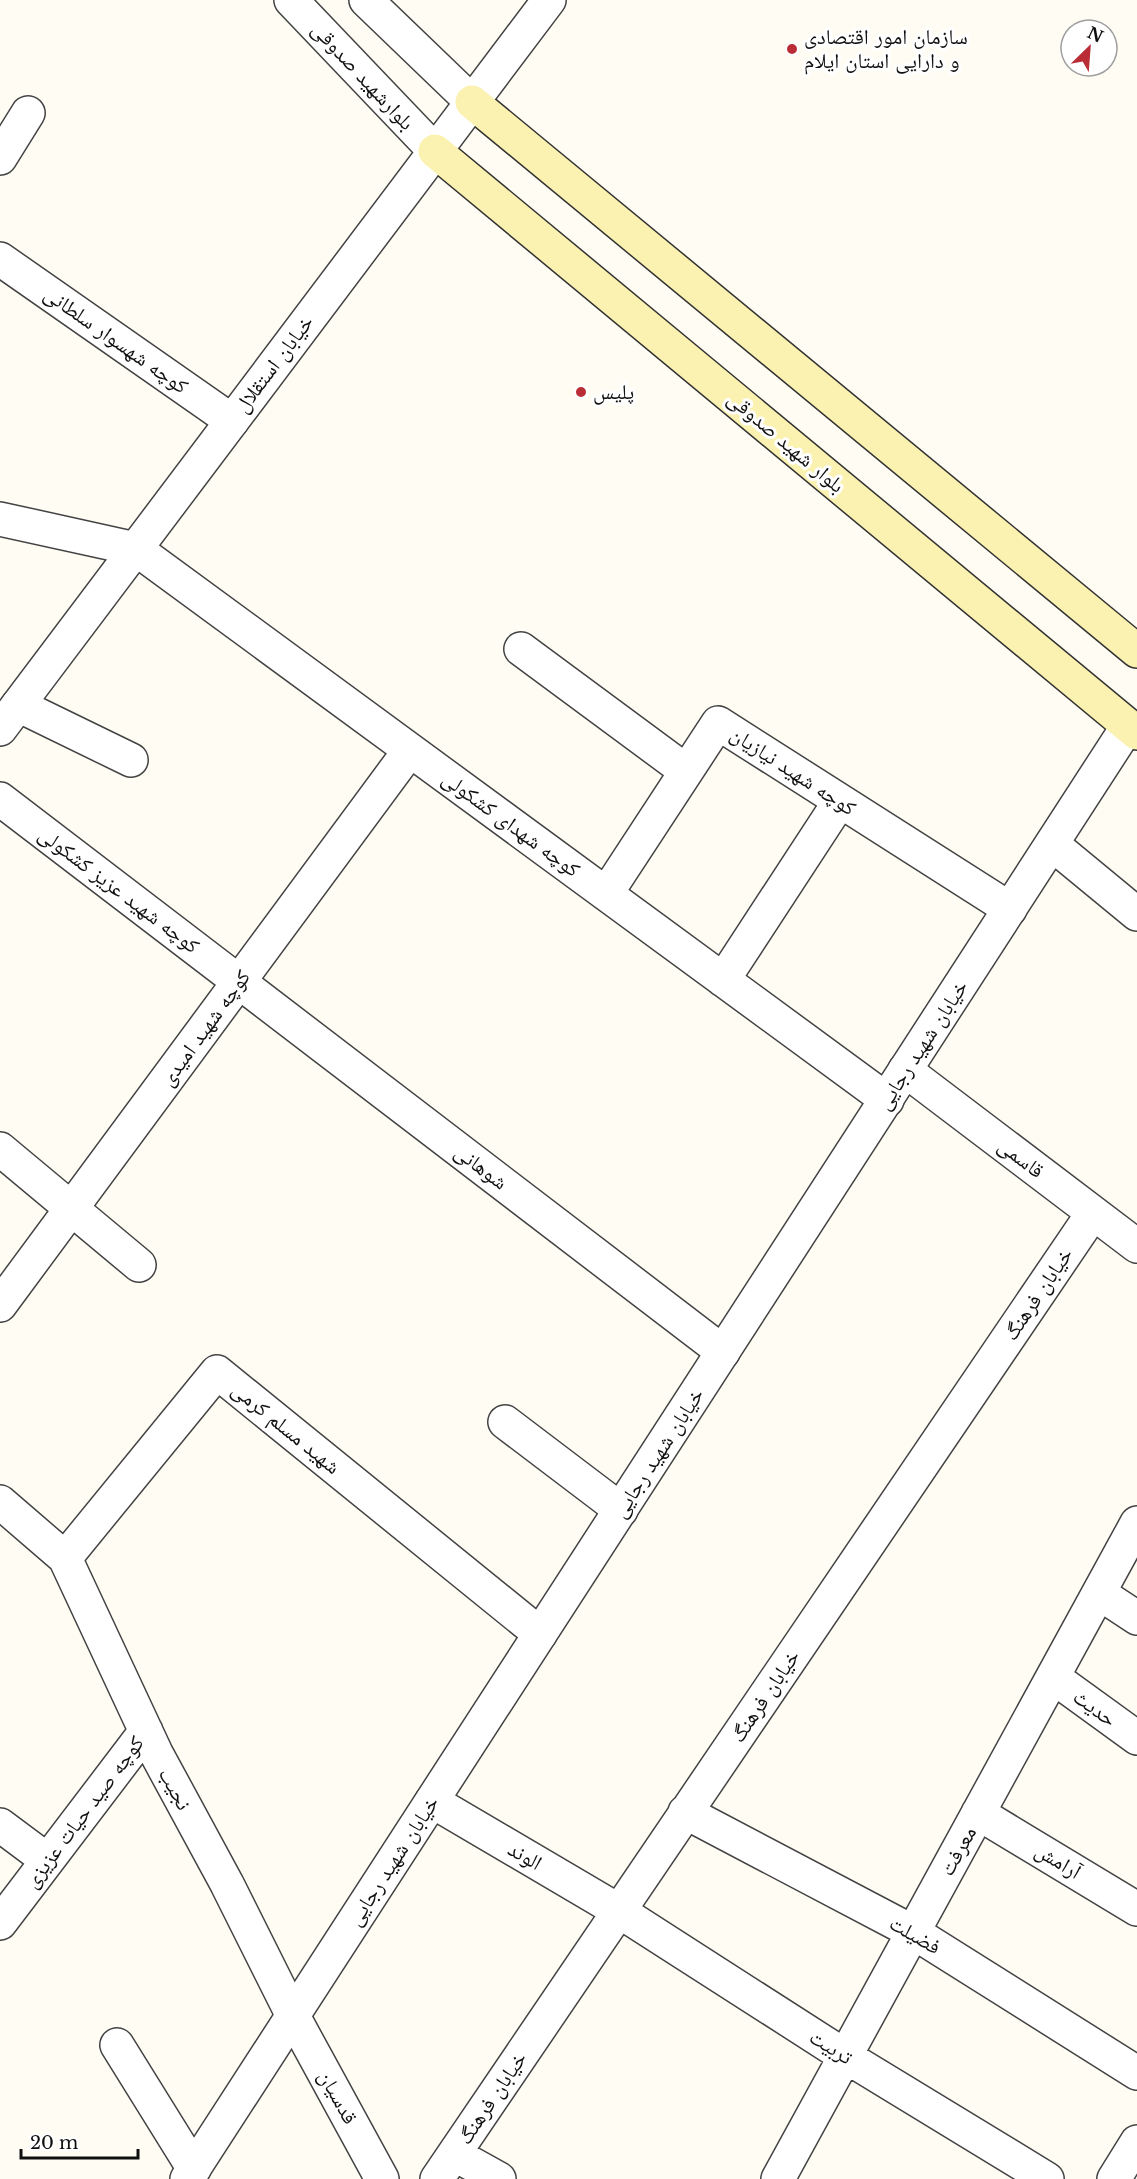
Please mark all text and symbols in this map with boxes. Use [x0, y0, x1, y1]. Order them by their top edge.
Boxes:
street label: بلوارشهید صدوقی [306, 16, 420, 136]
north arrow [1059, 18, 1119, 78]
text: N [1084, 22, 1106, 47]
place label: سازمان امور اقتصادی و دارایی استان ایلام [804, 24, 968, 75]
marker: سازمان امور اقتصادی و دارایی استان ایلام [785, 42, 799, 56]
street label: کوچه شهسوار سلطانی [39, 281, 193, 400]
street label: خیابان استقلال [229, 310, 319, 418]
place label: پلیس [593, 379, 634, 405]
marker: پلیس [574, 385, 588, 399]
street label: بلوار شهید صدوقی [722, 386, 850, 498]
street label: کوچه شهید نیازیان [725, 721, 861, 821]
street label: کوچه شهدای کشکولی [437, 765, 585, 883]
street label: کوچه شهید عزیز کشکولی [33, 821, 205, 959]
street label: کوچه شهید امیدی [154, 964, 256, 1091]
street label: خیابان شهید رجایی [870, 975, 974, 1115]
street label: قاسمی [993, 1132, 1049, 1184]
street label: شوهانی [449, 1139, 513, 1195]
street label: خیابان فرهنگ [998, 1243, 1078, 1345]
street label: شهید مسلم کرمی [226, 1376, 346, 1481]
street label: خیابان شهید رجایی [606, 1383, 710, 1523]
street label: خیابان فرهنگ [725, 1645, 805, 1747]
street label: حدیث [1068, 1683, 1122, 1733]
street label: کوچه صید حیات عزیزی [18, 1731, 150, 1893]
street label: نجیب [153, 1763, 197, 1815]
street label: خیابان شهید رجایی [341, 1791, 445, 1931]
street label: معرفت [934, 1822, 982, 1880]
street label: الوند [503, 1836, 547, 1876]
street label: آرامش [1030, 1837, 1086, 1885]
street label: فضیلت [885, 1910, 945, 1960]
street label: تربیت [805, 2024, 857, 2070]
street label: خیابان فرهنگ [452, 2047, 532, 2149]
street label: قدسیان [313, 2065, 363, 2129]
scale bar [21, 2122, 138, 2160]
text: 20 m [30, 2132, 78, 2154]

